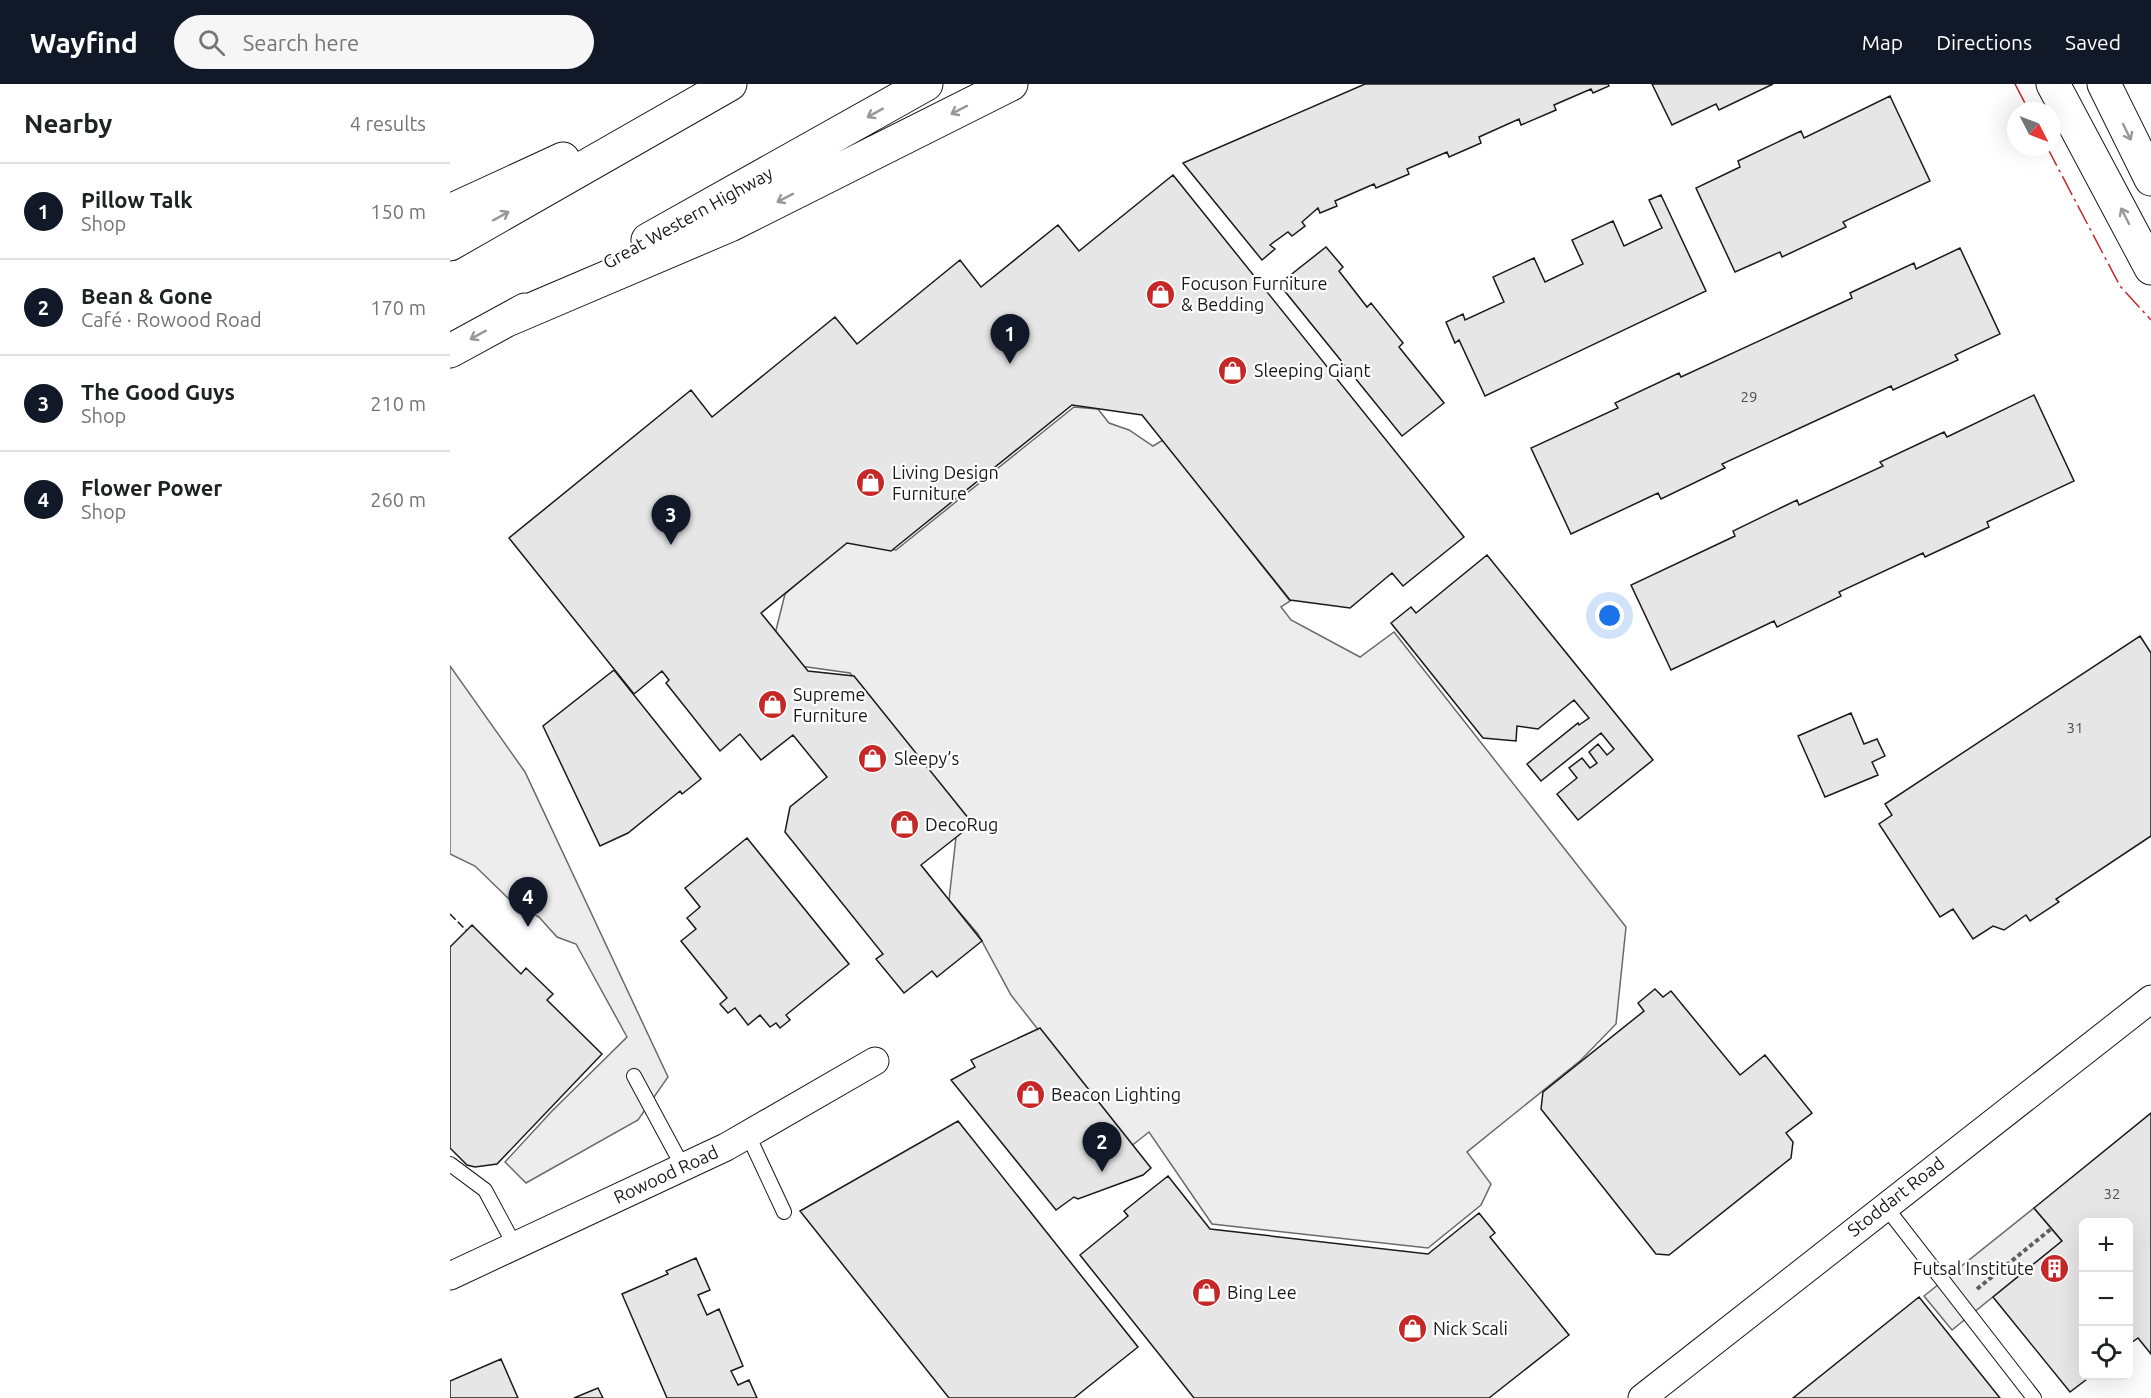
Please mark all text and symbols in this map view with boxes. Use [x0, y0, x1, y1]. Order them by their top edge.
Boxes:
search box [174, 15, 594, 69]
icon: search [195, 26, 228, 59]
text: Wayfind [30, 27, 138, 58]
text: Search here [243, 30, 359, 55]
text: Map [1862, 30, 1903, 54]
text: Directions [1936, 30, 2032, 54]
text: Saved [2065, 30, 2121, 54]
north arrow [2007, 102, 2061, 156]
one-way arrow [951, 105, 969, 117]
one-way arrow [867, 107, 884, 119]
text: Nearby [24, 109, 112, 138]
text: 4 results [350, 112, 426, 135]
one-way arrow [2122, 122, 2134, 140]
street label: Great Western Highway [599, 162, 776, 272]
text: Pillow Talk [81, 187, 193, 212]
one-way arrow [776, 192, 794, 204]
text: 1 [38, 200, 49, 223]
text: 150 m [370, 200, 426, 223]
one-way arrow [2119, 208, 2131, 225]
one-way arrow [492, 209, 509, 221]
text: Shop [81, 212, 126, 235]
place label: Focuson Furniture & Bedding [1181, 273, 1327, 314]
shop icon: Focuson Furniture & Bedding [1144, 278, 1176, 310]
text: Bean & Gone [81, 283, 213, 308]
text: 2 [38, 296, 49, 319]
text: 170 m [370, 296, 426, 319]
text: Café · Rowood Road [81, 308, 262, 331]
pin: 1 [990, 314, 1030, 364]
one-way arrow [470, 330, 488, 341]
shop icon: Sleeping Giant [1217, 355, 1249, 387]
place label: Sleeping Giant [1254, 360, 1371, 380]
text: The Good Guys [81, 379, 235, 404]
house number: 29 [1741, 388, 1757, 405]
text: 3 [38, 392, 49, 415]
text: 210 m [370, 392, 426, 415]
text: Shop [81, 404, 126, 427]
place label: Living Design Furniture [892, 462, 999, 503]
shop icon: Living Design Furniture [855, 467, 887, 499]
text: Flower Power [81, 475, 222, 500]
text: 4 [38, 488, 49, 511]
text: 260 m [370, 488, 426, 511]
pin: 3 [652, 496, 690, 545]
text: Shop [81, 500, 126, 523]
your location [1595, 601, 1624, 630]
place label: Supreme Furniture [793, 684, 868, 725]
shop icon: Supreme Furniture [756, 689, 788, 721]
house number: 31 [2067, 719, 2083, 736]
shop icon: Sleepy’s [857, 743, 889, 775]
place label: Sleepy’s [894, 748, 959, 768]
shop icon: DecoRug [888, 809, 920, 841]
place label: DecoRug [925, 814, 998, 834]
pin: 4 [508, 878, 548, 927]
shop icon: Beacon Lighting [1014, 1079, 1046, 1111]
place label: Beacon Lighting [1051, 1084, 1181, 1104]
pin: 2 [1082, 1122, 1122, 1172]
street label: Rowood Road [610, 1141, 721, 1207]
street label: Stoddart Road [1843, 1152, 1948, 1240]
house number: 32 [2104, 1185, 2120, 1202]
map controls [2079, 1218, 2133, 1380]
button: + [2079, 1218, 2133, 1272]
building icon: Futsal Institute [2039, 1253, 2071, 1285]
place label: Futsal Institute [1913, 1258, 2034, 1278]
button: − [2079, 1272, 2133, 1326]
shop icon: Bing Lee [1190, 1277, 1222, 1309]
place label: Bing Lee [1227, 1282, 1297, 1302]
shop icon: Nick Scali [1396, 1313, 1428, 1345]
place label: Nick Scali [1433, 1318, 1508, 1338]
button: locate [2079, 1326, 2133, 1380]

